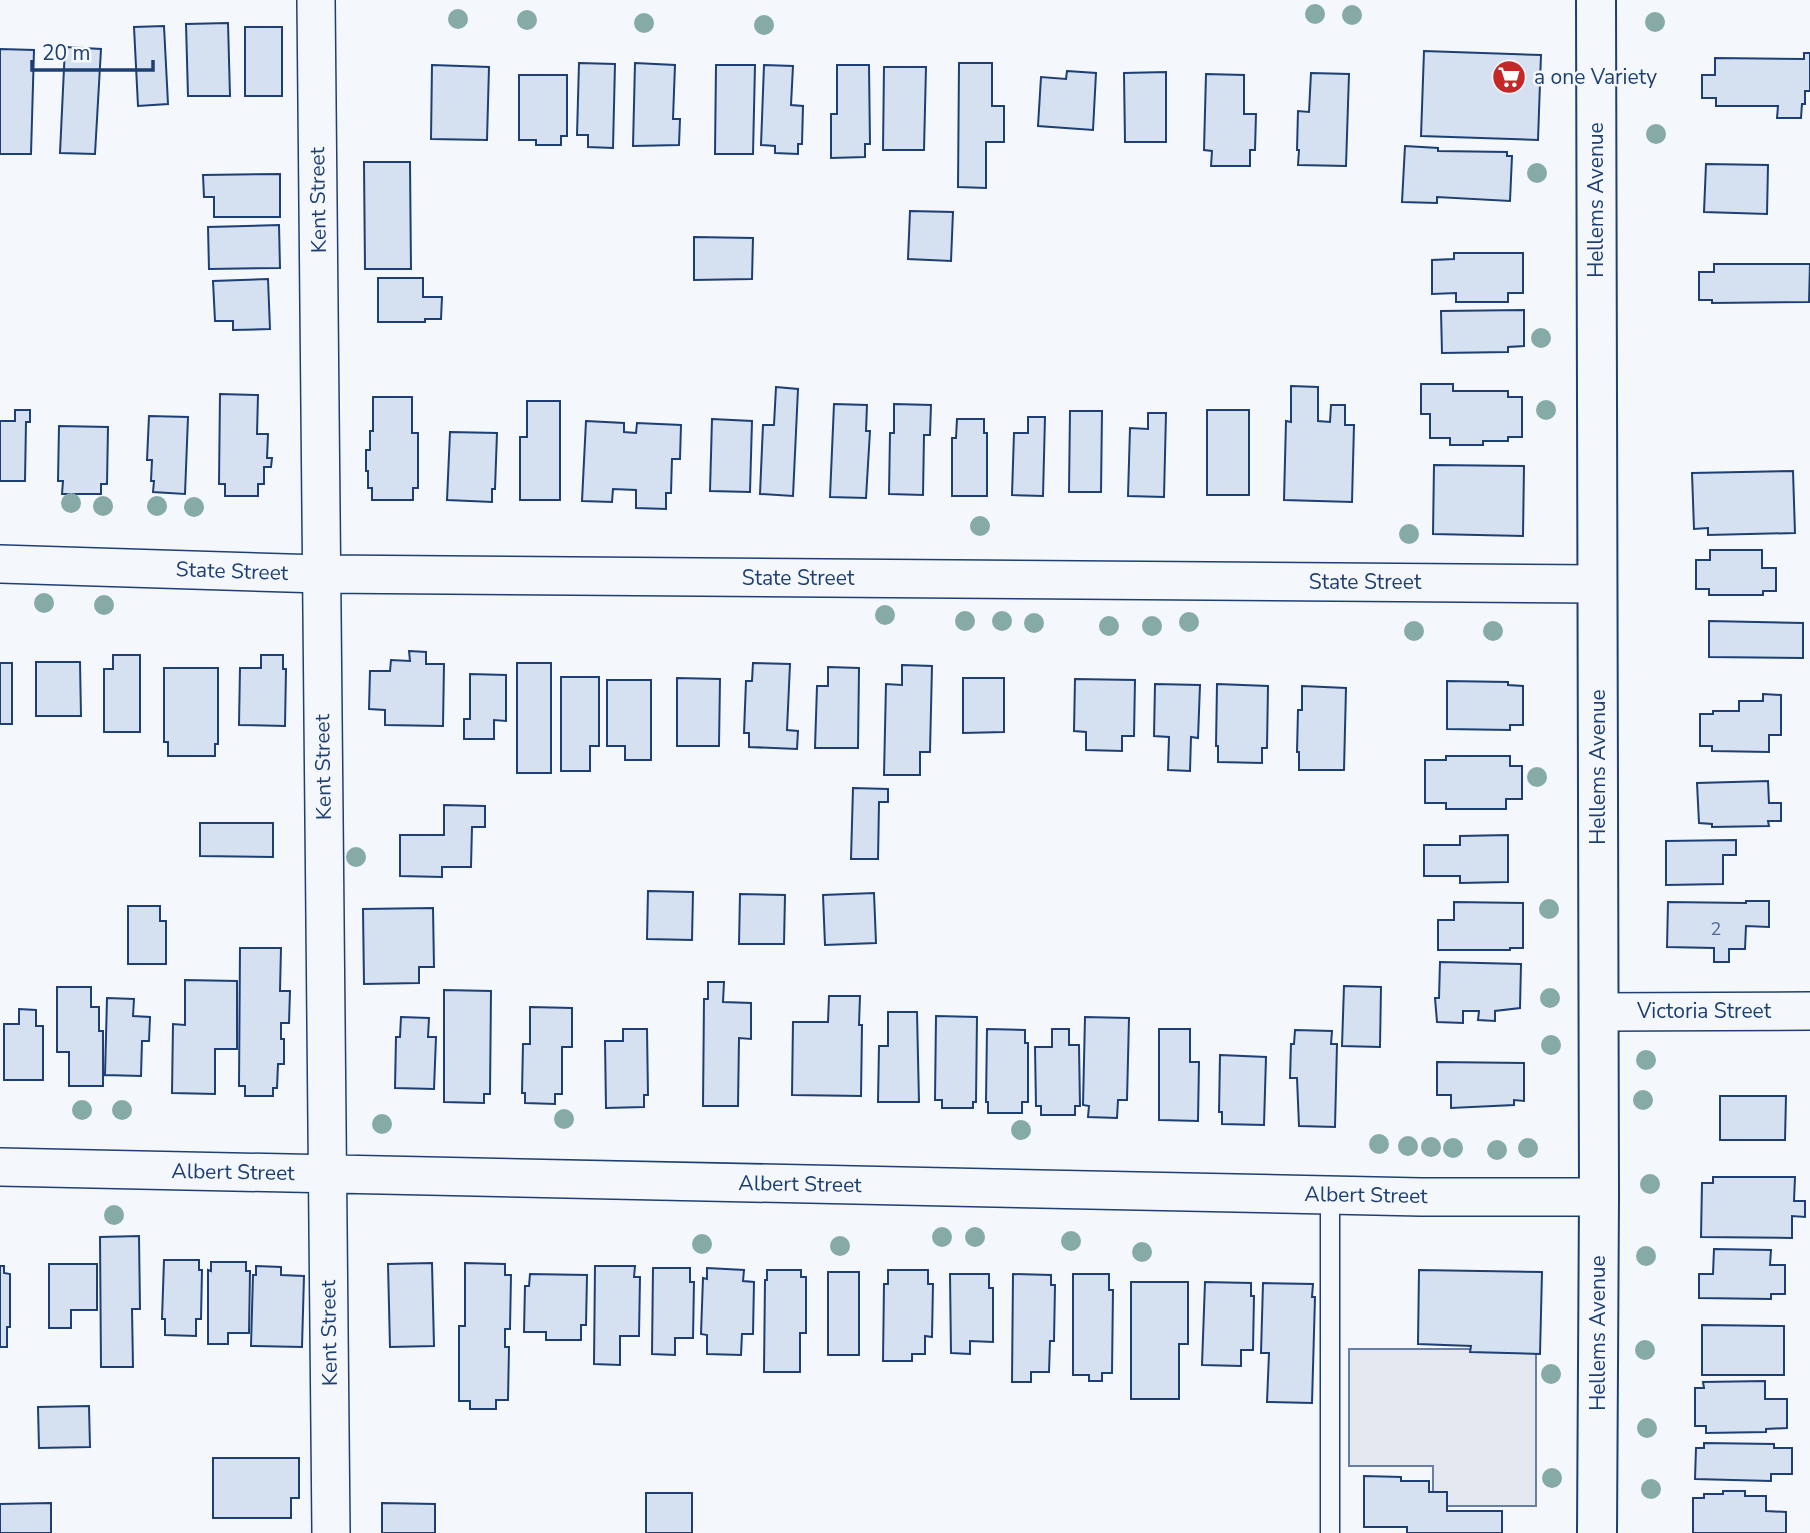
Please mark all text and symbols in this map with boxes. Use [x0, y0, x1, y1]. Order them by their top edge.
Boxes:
scale bar [32, 28, 152, 72]
text: 20 m [42, 39, 91, 67]
supermarket icon: a one Variety [1490, 58, 1528, 96]
place label: a one Variety [1534, 63, 1657, 91]
street label: Hellems Avenue [1582, 122, 1610, 278]
street label: Kent Street [303, 146, 333, 253]
street label: State Street [175, 555, 289, 587]
street label: State Street [742, 564, 855, 592]
street label: State Street [1309, 568, 1422, 596]
street label: Hellems Avenue [1584, 689, 1612, 845]
street label: Kent Street [308, 713, 338, 820]
house number: 2 [1711, 917, 1721, 941]
street label: Victoria Street [1636, 997, 1772, 1025]
street label: Albert Street [171, 1157, 295, 1187]
street label: Albert Street [738, 1169, 862, 1199]
street label: Albert Street [1304, 1180, 1428, 1210]
street label: Hellems Avenue [1584, 1255, 1612, 1411]
street label: Kent Street [314, 1279, 344, 1386]

